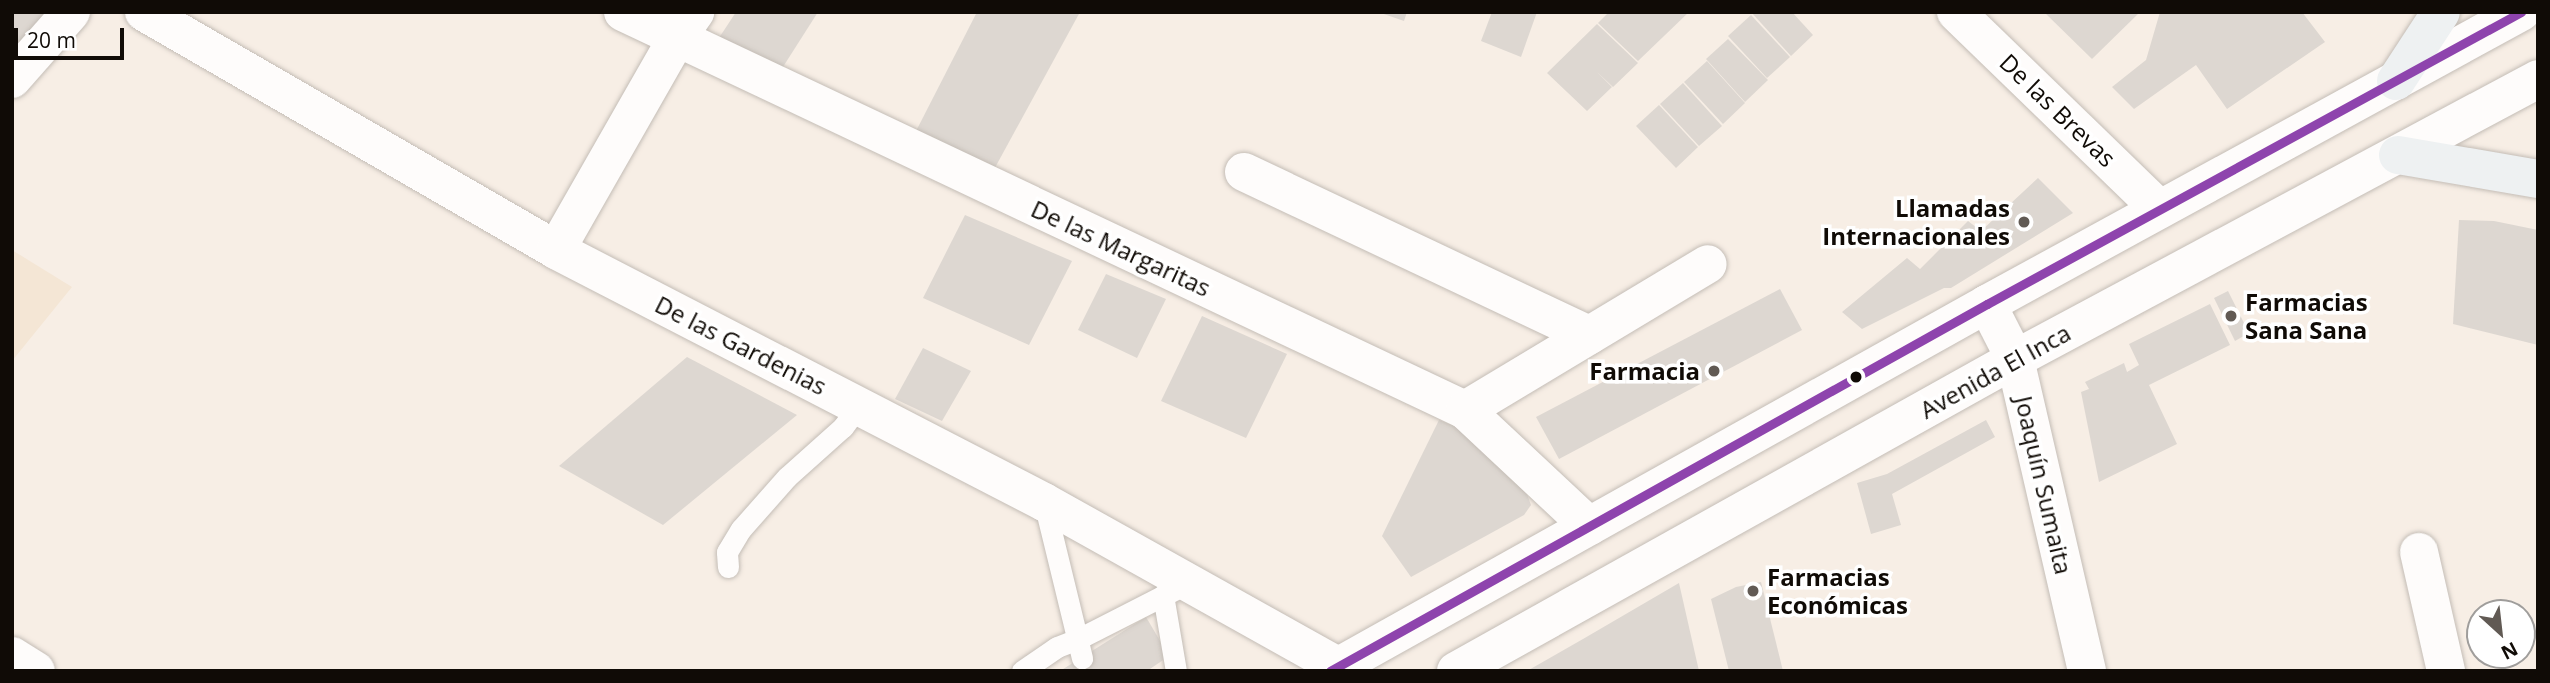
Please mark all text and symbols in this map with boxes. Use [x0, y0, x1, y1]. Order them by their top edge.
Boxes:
scale bar [18, 14, 128, 58]
text: 20 m [27, 26, 76, 54]
street label: De las Brevas [1994, 48, 2122, 172]
street label: De las Margaritas [1027, 194, 1215, 302]
place label: Llamadas Internacionales [1822, 194, 2010, 250]
marker: Llamadas Internacionales [2016, 214, 2032, 230]
place label: Farmacias Sana Sana [2245, 288, 2368, 344]
street label: De las Gardenias [650, 289, 832, 401]
marker: Farmacias Sana Sana [2223, 308, 2239, 324]
street label: Avenida El Inca [1915, 318, 2075, 424]
place label: Farmacia [1589, 357, 1700, 385]
marker: Farmacia [1706, 363, 1722, 379]
unlabelled marker [1849, 370, 1863, 384]
street label: Joaquín Sumaita [2009, 393, 2079, 577]
place label: Farmacias Económicas [1767, 563, 1908, 619]
marker: Farmacias Económicas [1745, 583, 1761, 599]
north arrow [2466, 599, 2536, 669]
text: N [2497, 636, 2522, 666]

